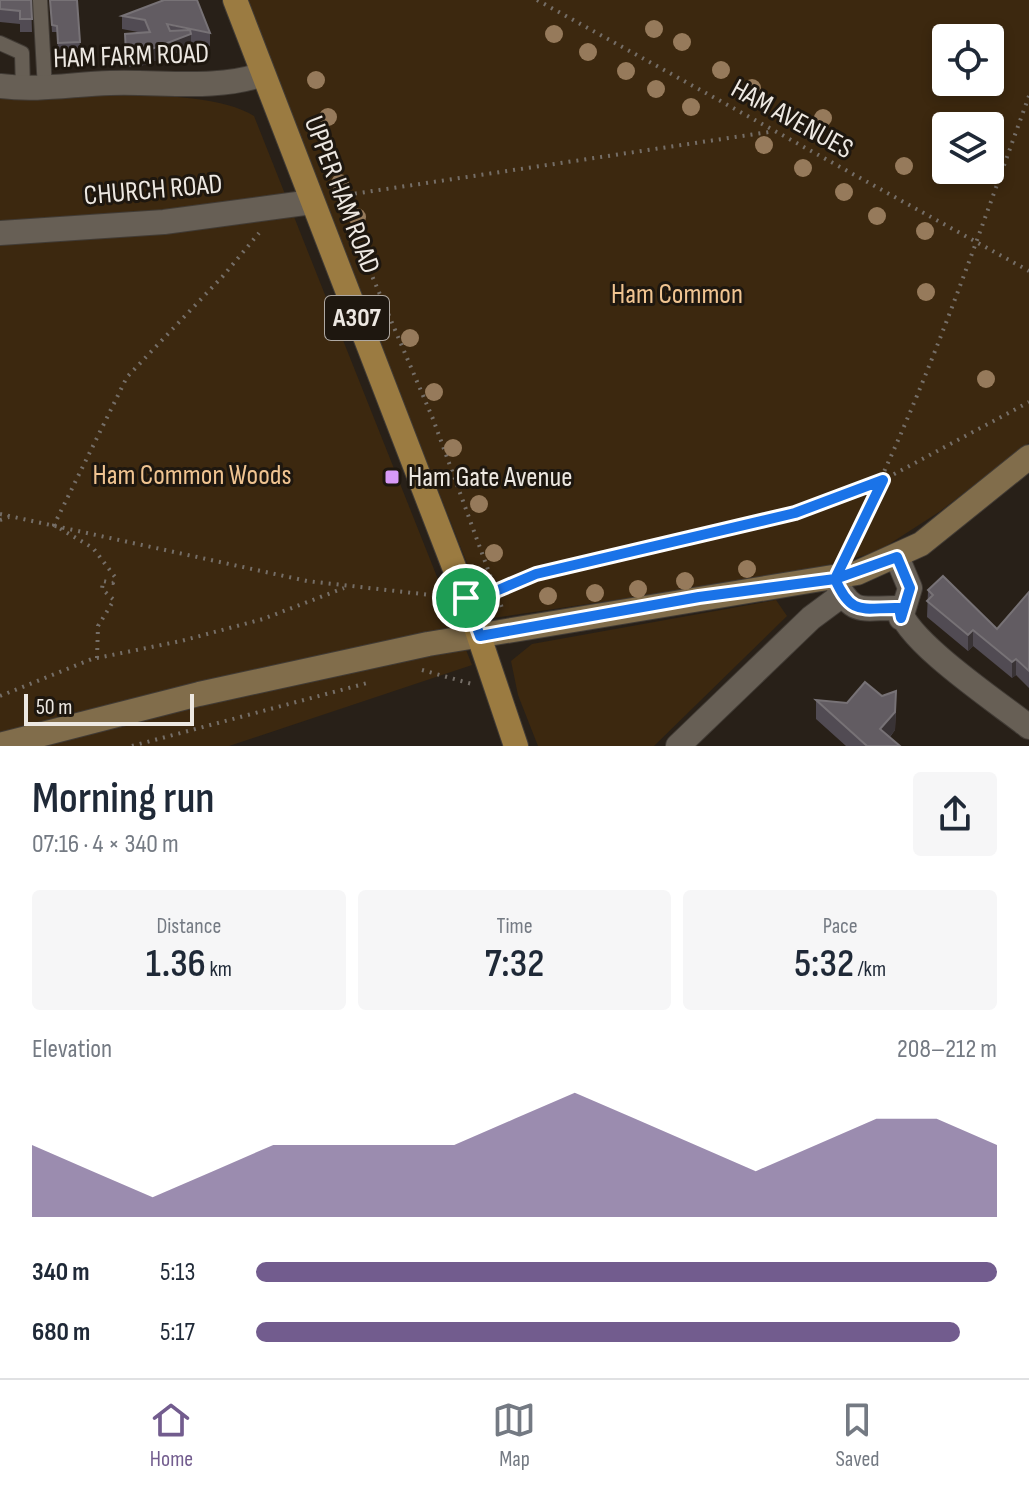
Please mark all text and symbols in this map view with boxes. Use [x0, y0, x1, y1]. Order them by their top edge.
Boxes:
map controls [932, 24, 1004, 184]
button: locate [932, 24, 1004, 96]
street label: HAM FARM ROAD [53, 37, 209, 75]
street label: HAM AVENUES [725, 72, 859, 166]
street label: UPPER HAM ROAD [297, 112, 387, 278]
button: layers [932, 112, 1004, 184]
street label: CHURCH ROAD [82, 168, 224, 212]
park label: Ham Common [611, 278, 743, 311]
road number: A307 [325, 296, 389, 340]
park label: Ham Common Woods [92, 459, 292, 492]
place label: Ham Gate Avenue [408, 461, 573, 494]
marker: Ham Gate Avenue [383, 468, 401, 486]
pin [432, 564, 500, 632]
icon: arrive [444, 576, 488, 620]
scale bar [24, 690, 194, 726]
text: 50 m [36, 694, 72, 721]
text: Morning run [32, 772, 215, 825]
button: share [913, 772, 997, 856]
text: 07:16 · 4 × 340 m [32, 829, 179, 860]
text: Distance [156, 913, 221, 940]
text: Time [496, 913, 532, 940]
text: Pace [823, 913, 858, 940]
text: 1.36 [146, 940, 206, 988]
text: 7:32 [485, 940, 544, 988]
text: 5:32 [794, 940, 854, 988]
text: km [206, 956, 232, 983]
text: /km [854, 956, 886, 983]
text: Elevation [32, 1034, 112, 1065]
text: 208–212 m [897, 1034, 997, 1065]
text: 340 m [32, 1257, 89, 1288]
text: 5:13 [160, 1257, 195, 1288]
text: 680 m [32, 1317, 90, 1348]
text: 5:17 [160, 1317, 195, 1348]
tab: Home [149, 1398, 193, 1473]
tab: Map [492, 1398, 536, 1473]
tab: Saved [835, 1398, 880, 1473]

